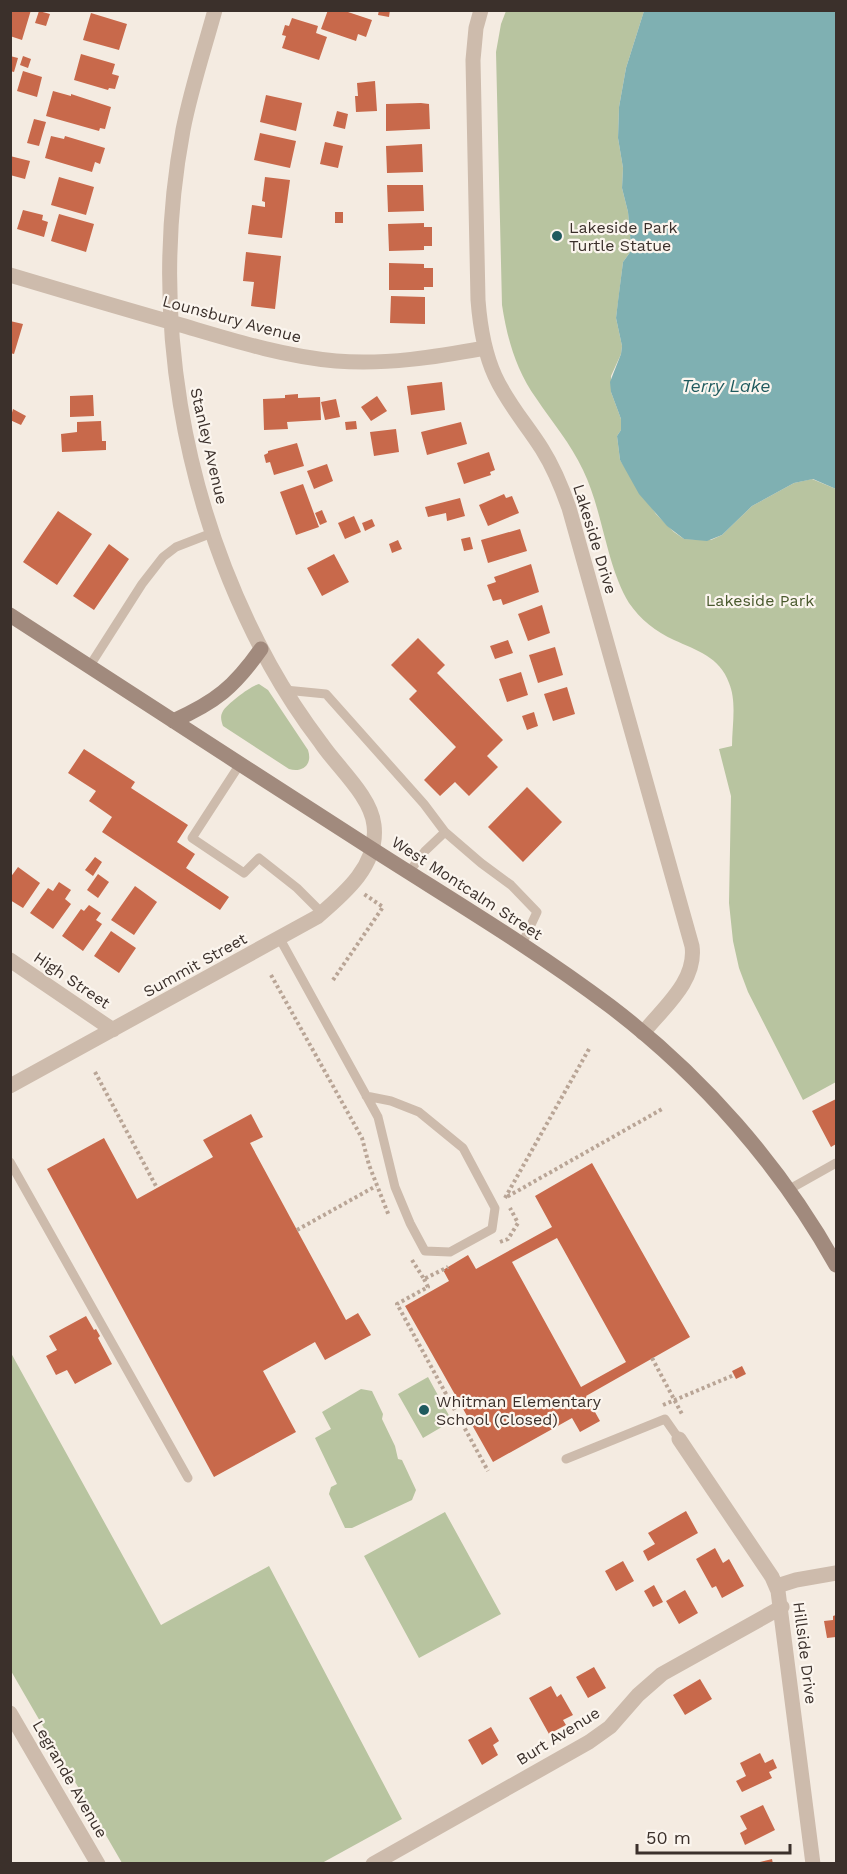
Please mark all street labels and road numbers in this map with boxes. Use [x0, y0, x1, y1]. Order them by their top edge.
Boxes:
street label: Lounsbury Avenue [161, 291, 303, 347]
street label: Stanley Avenue [186, 386, 232, 506]
street label: Lakeside Drive [569, 482, 621, 596]
street label: West Montcalm Street [388, 832, 546, 944]
street label: Summit Street [140, 929, 250, 1001]
street label: High Street [30, 948, 114, 1013]
street label: Hillside Drive [789, 1601, 821, 1705]
street label: Burt Avenue [513, 1703, 603, 1769]
street label: Legrande Avenue [29, 1717, 111, 1841]

